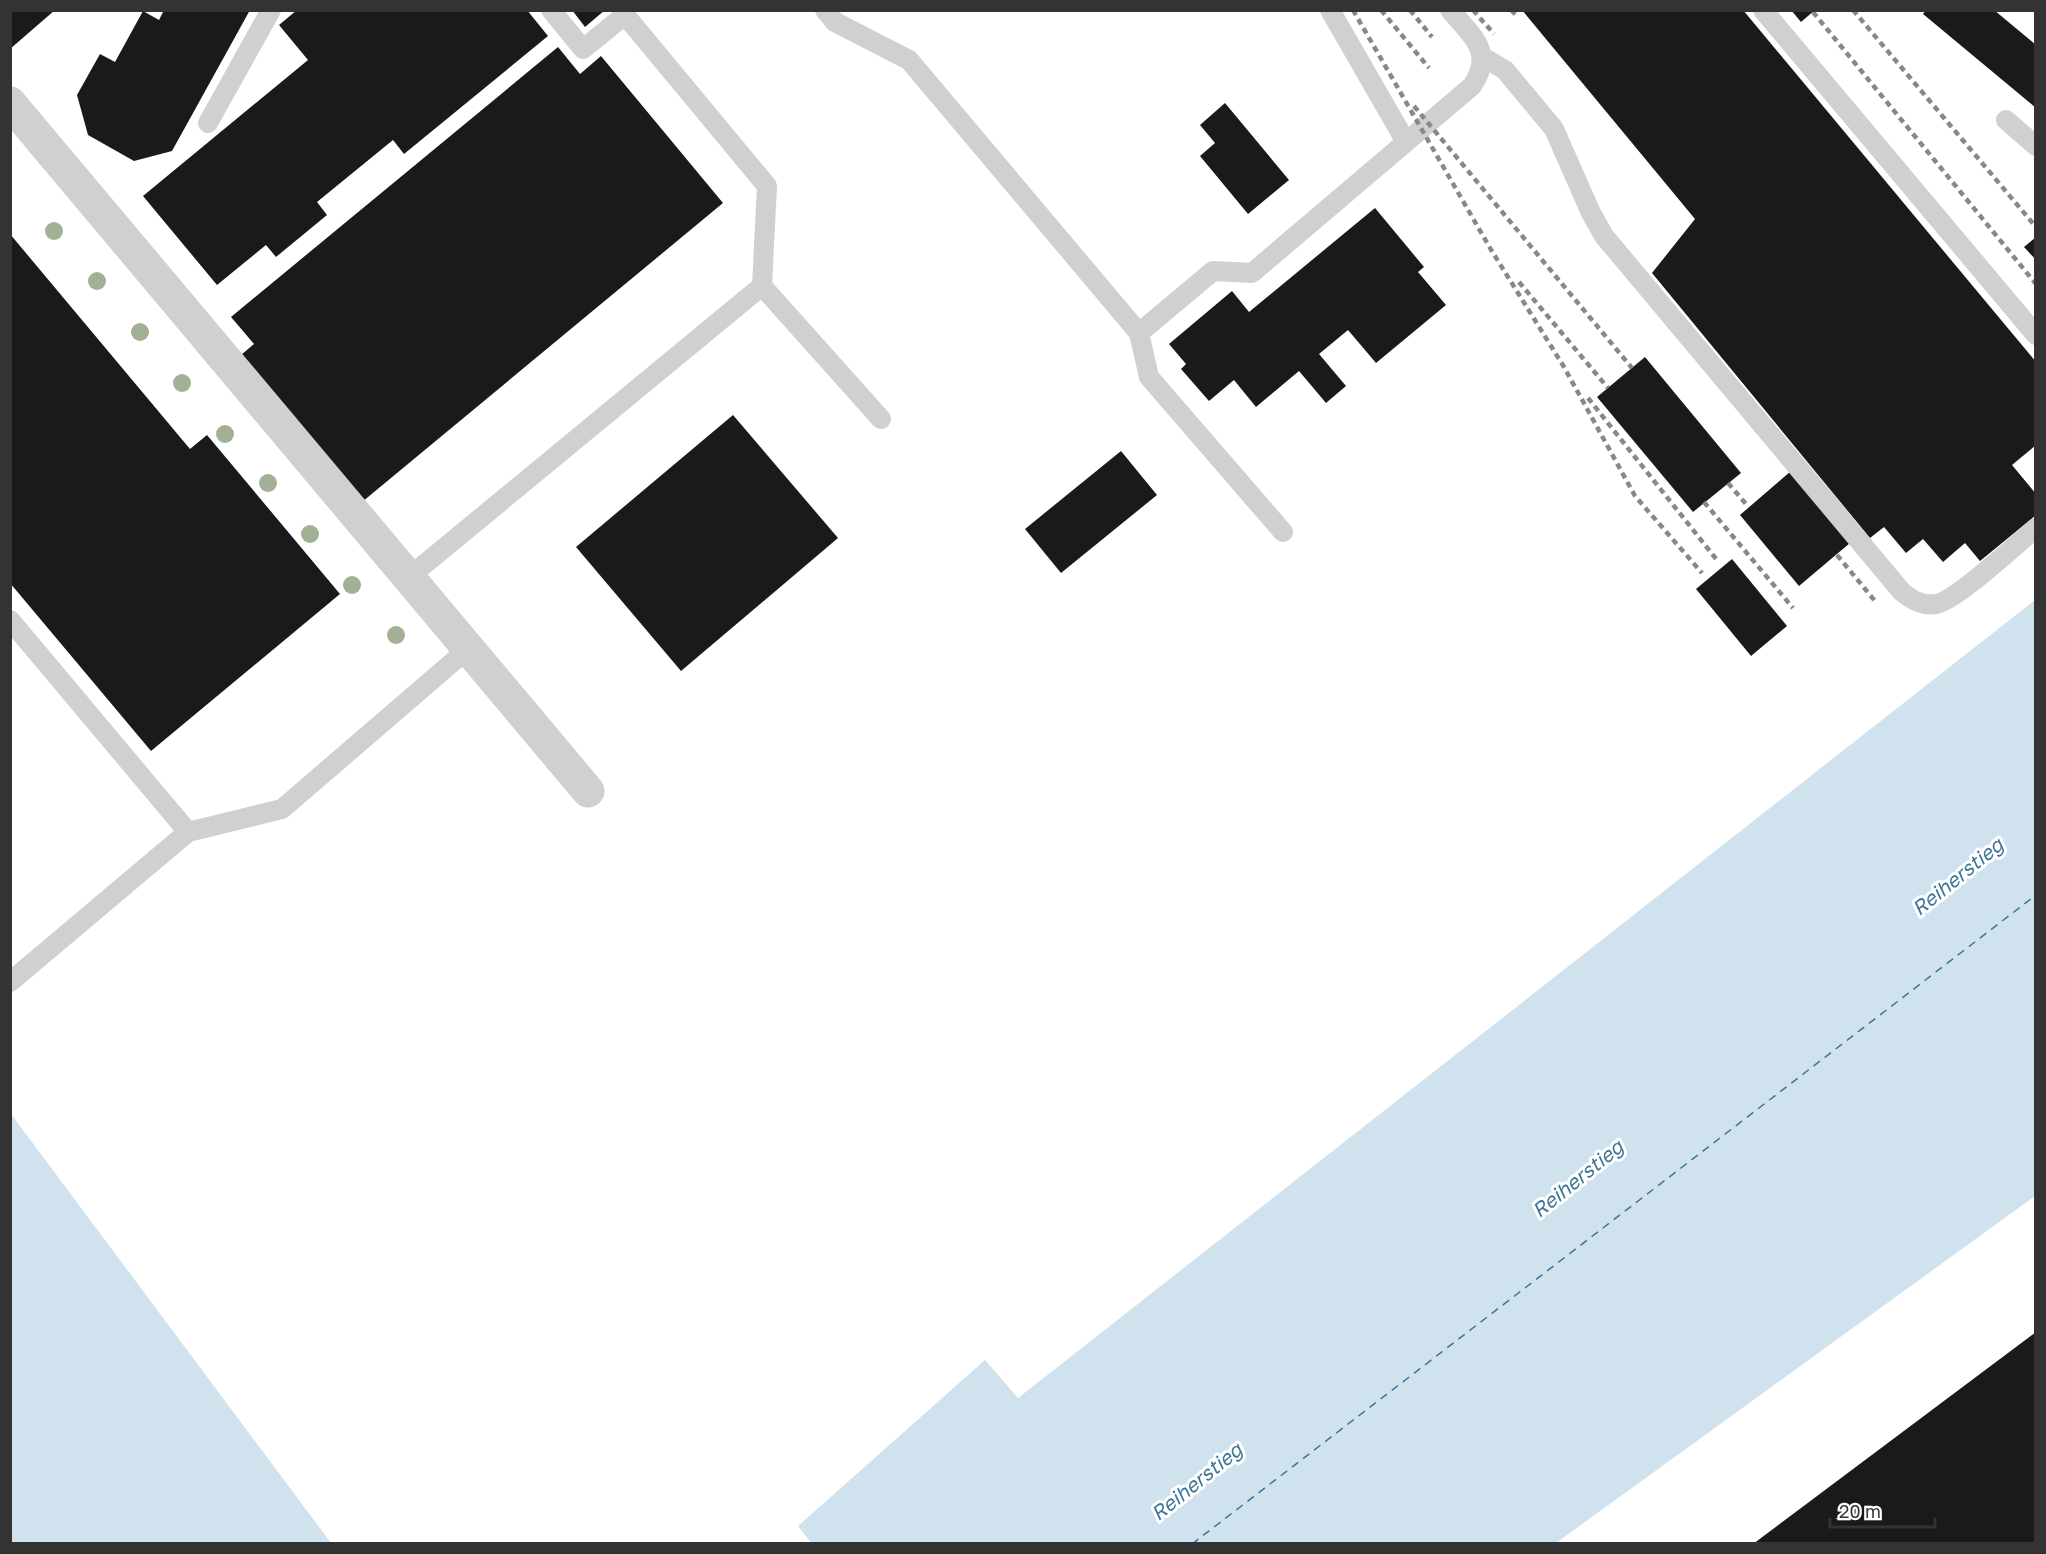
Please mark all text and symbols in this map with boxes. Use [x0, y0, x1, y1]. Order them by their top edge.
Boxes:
water label: Reiherstieg [1907, 831, 2009, 921]
water label: Reiherstieg [1527, 1133, 1629, 1223]
water label: Reiherstieg [1146, 1436, 1248, 1526]
scale bar [1830, 1491, 1935, 1529]
text: 20 m [1839, 1500, 1881, 1522]

